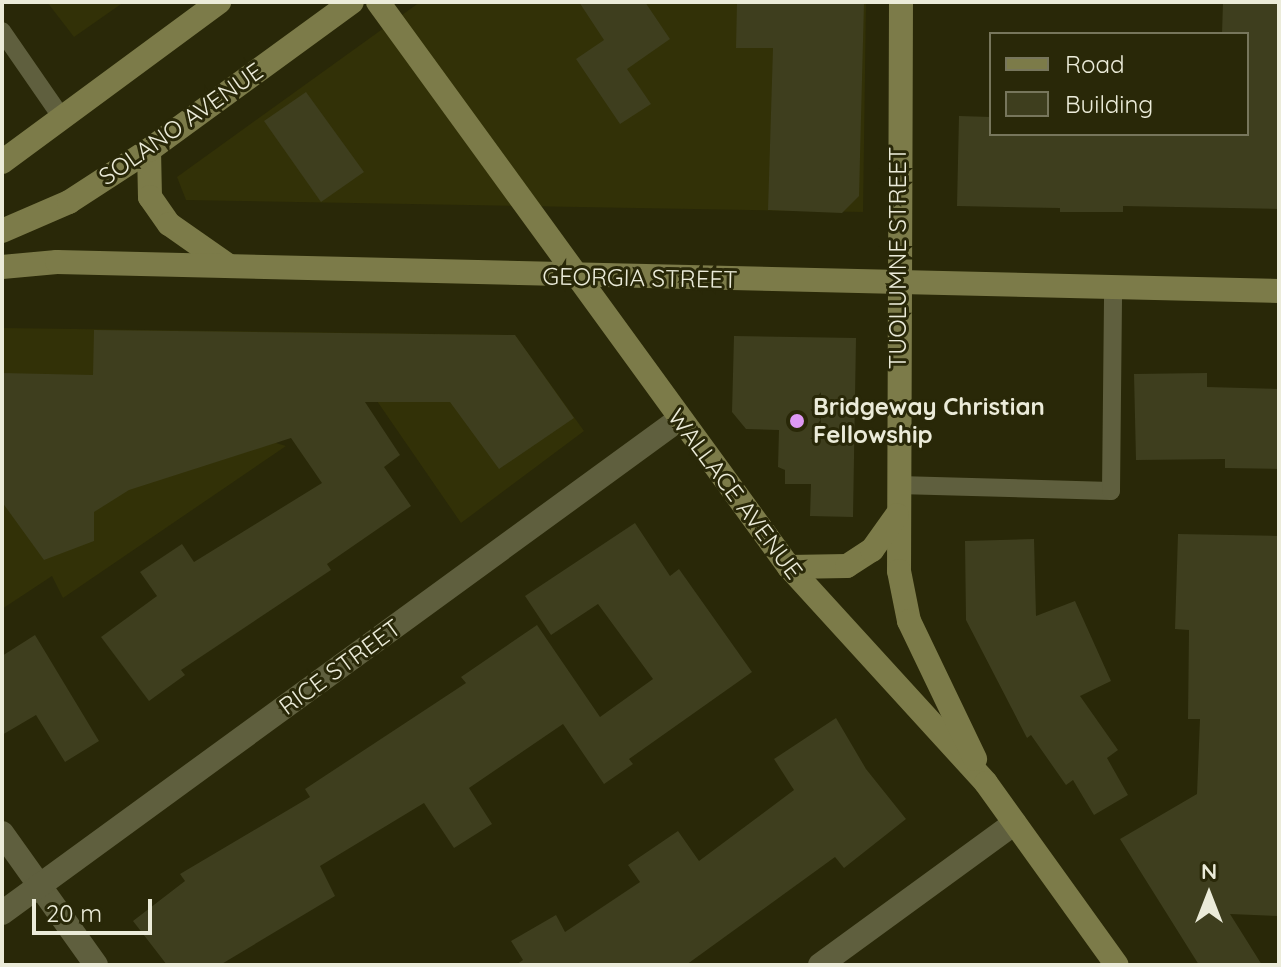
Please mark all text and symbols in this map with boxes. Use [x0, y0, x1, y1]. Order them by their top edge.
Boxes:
legend [989, 32, 1249, 136]
text: Road [1065, 49, 1125, 79]
street label: SOLANO AVENUE [93, 57, 269, 191]
text: Building [1065, 89, 1153, 119]
street label: TUOLUMNE STREET [884, 147, 912, 369]
street label: GEORGIA STREET [542, 262, 738, 294]
place label: Bridgeway Christian Fellowship [813, 393, 1045, 449]
street label: WALLACE AVENUE [661, 403, 809, 585]
marker: Bridgeway Christian Fellowship [788, 412, 806, 430]
street label: RICE STREET [273, 613, 407, 721]
north arrow [1169, 855, 1249, 935]
text: N [1201, 857, 1217, 885]
scale bar [36, 883, 156, 933]
text: 20 m [46, 898, 102, 928]

